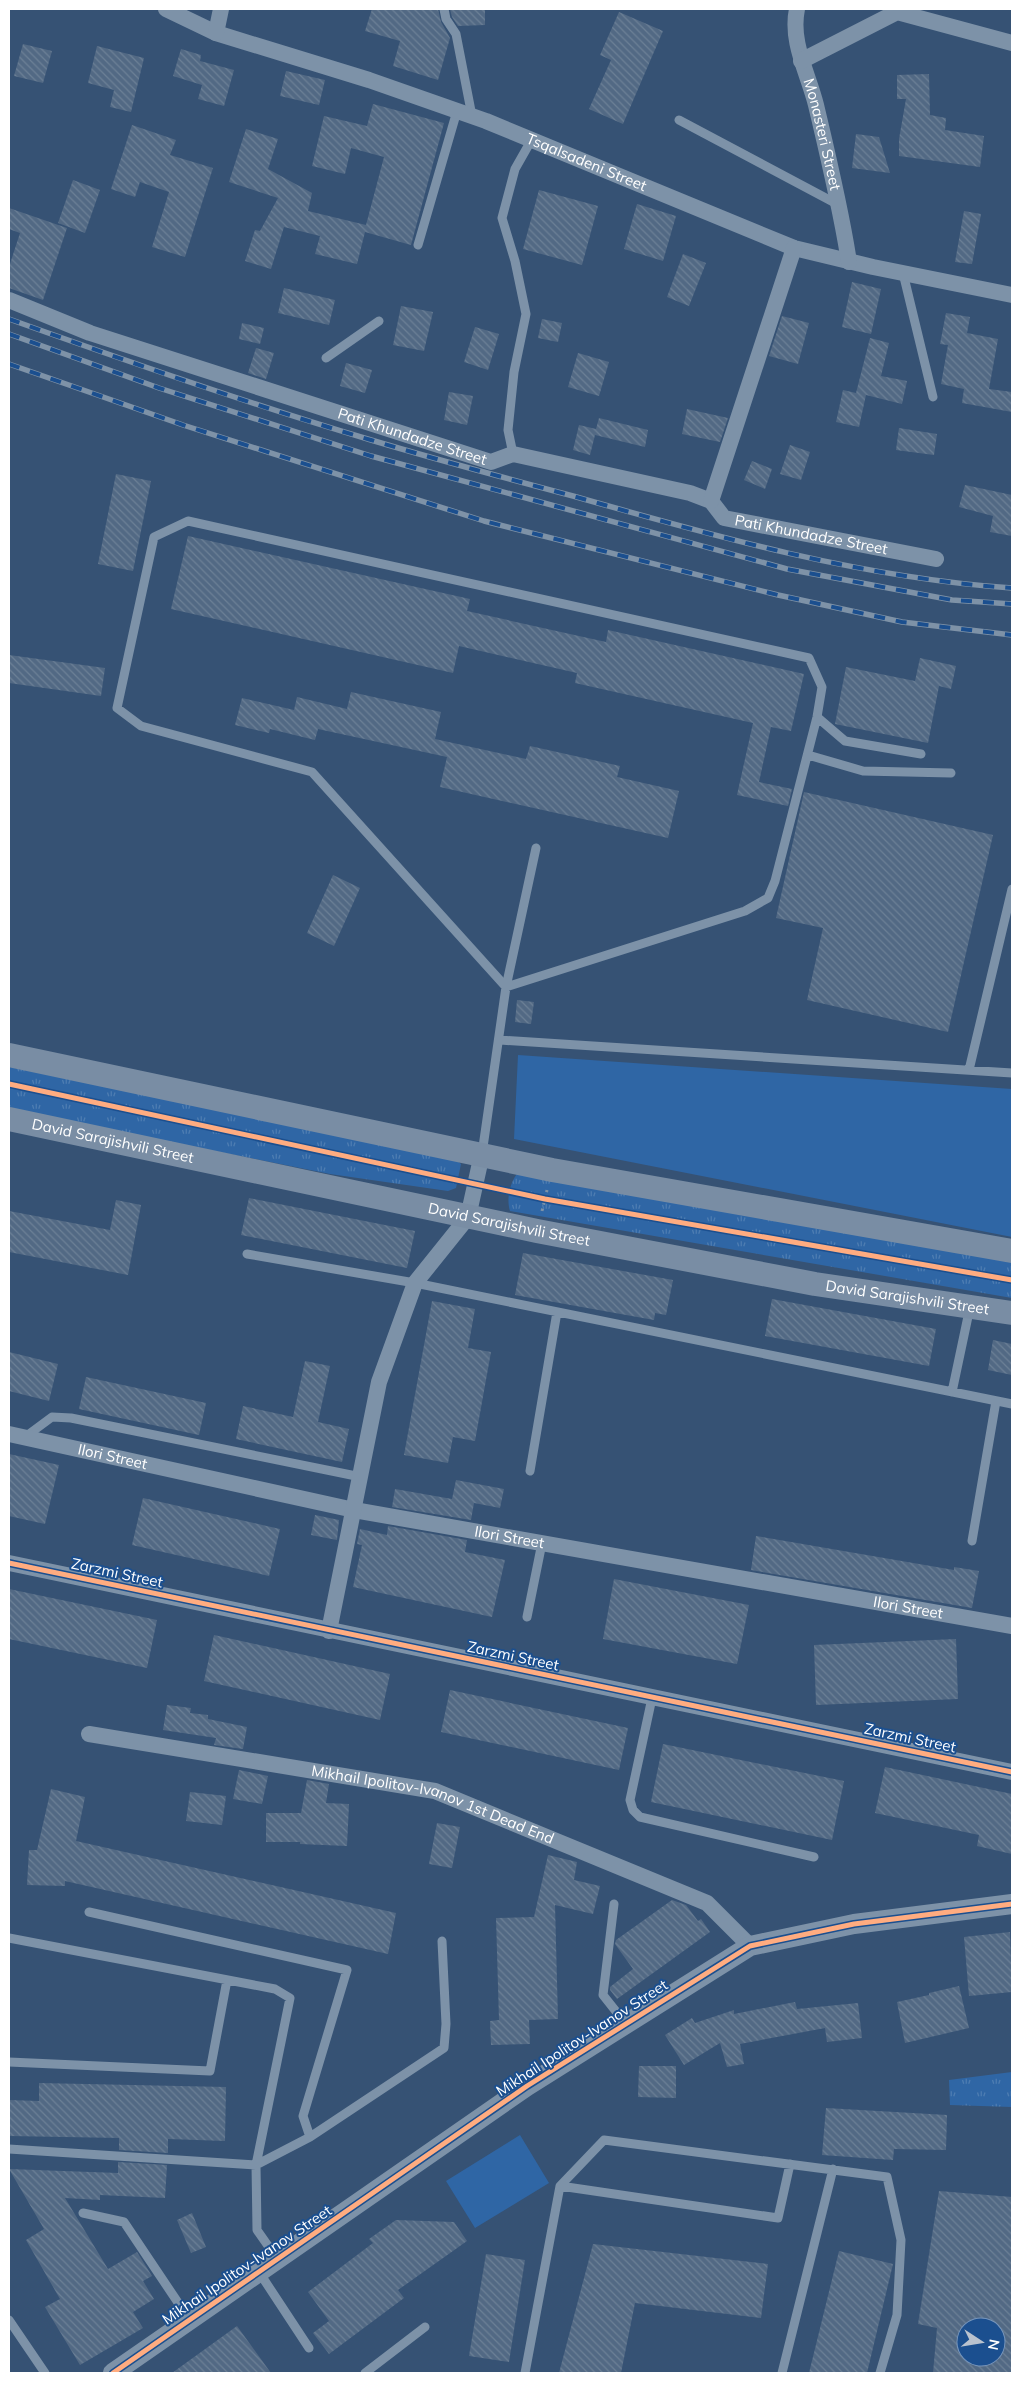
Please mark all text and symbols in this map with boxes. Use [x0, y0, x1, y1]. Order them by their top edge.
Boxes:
street label: Monasteri Street [799, 76, 845, 192]
street label: Tsqalsadeni Street [523, 129, 650, 195]
street label: Pati Khundadze Street [336, 403, 489, 469]
street label: Pati Khundadze Street [733, 510, 889, 558]
street label: David Sarajishvili Street [30, 1114, 195, 1167]
street label: David Sarajishvili Street [426, 1198, 592, 1250]
street label: David Sarajishvili Street [824, 1276, 990, 1318]
street label: Ilori Street [76, 1439, 149, 1473]
street label: Ilori Street [473, 1521, 546, 1552]
street label: Zarzmi Street [70, 1554, 165, 1591]
street label: Ilori Street [872, 1592, 945, 1623]
street label: Zarzmi Street [466, 1637, 561, 1674]
street label: Zarzmi Street [863, 1719, 958, 1756]
street label: Mikhail Ipolitov-Ivanov 1st Dead End [310, 1761, 557, 1848]
street label: Mikhail Ipolitov-Ivanov Street [492, 1975, 671, 2100]
street label: Mikhail Ipolitov-Ivanov Street [158, 2201, 335, 2329]
north arrow [956, 2317, 1006, 2367]
text: N [984, 2338, 1004, 2352]

